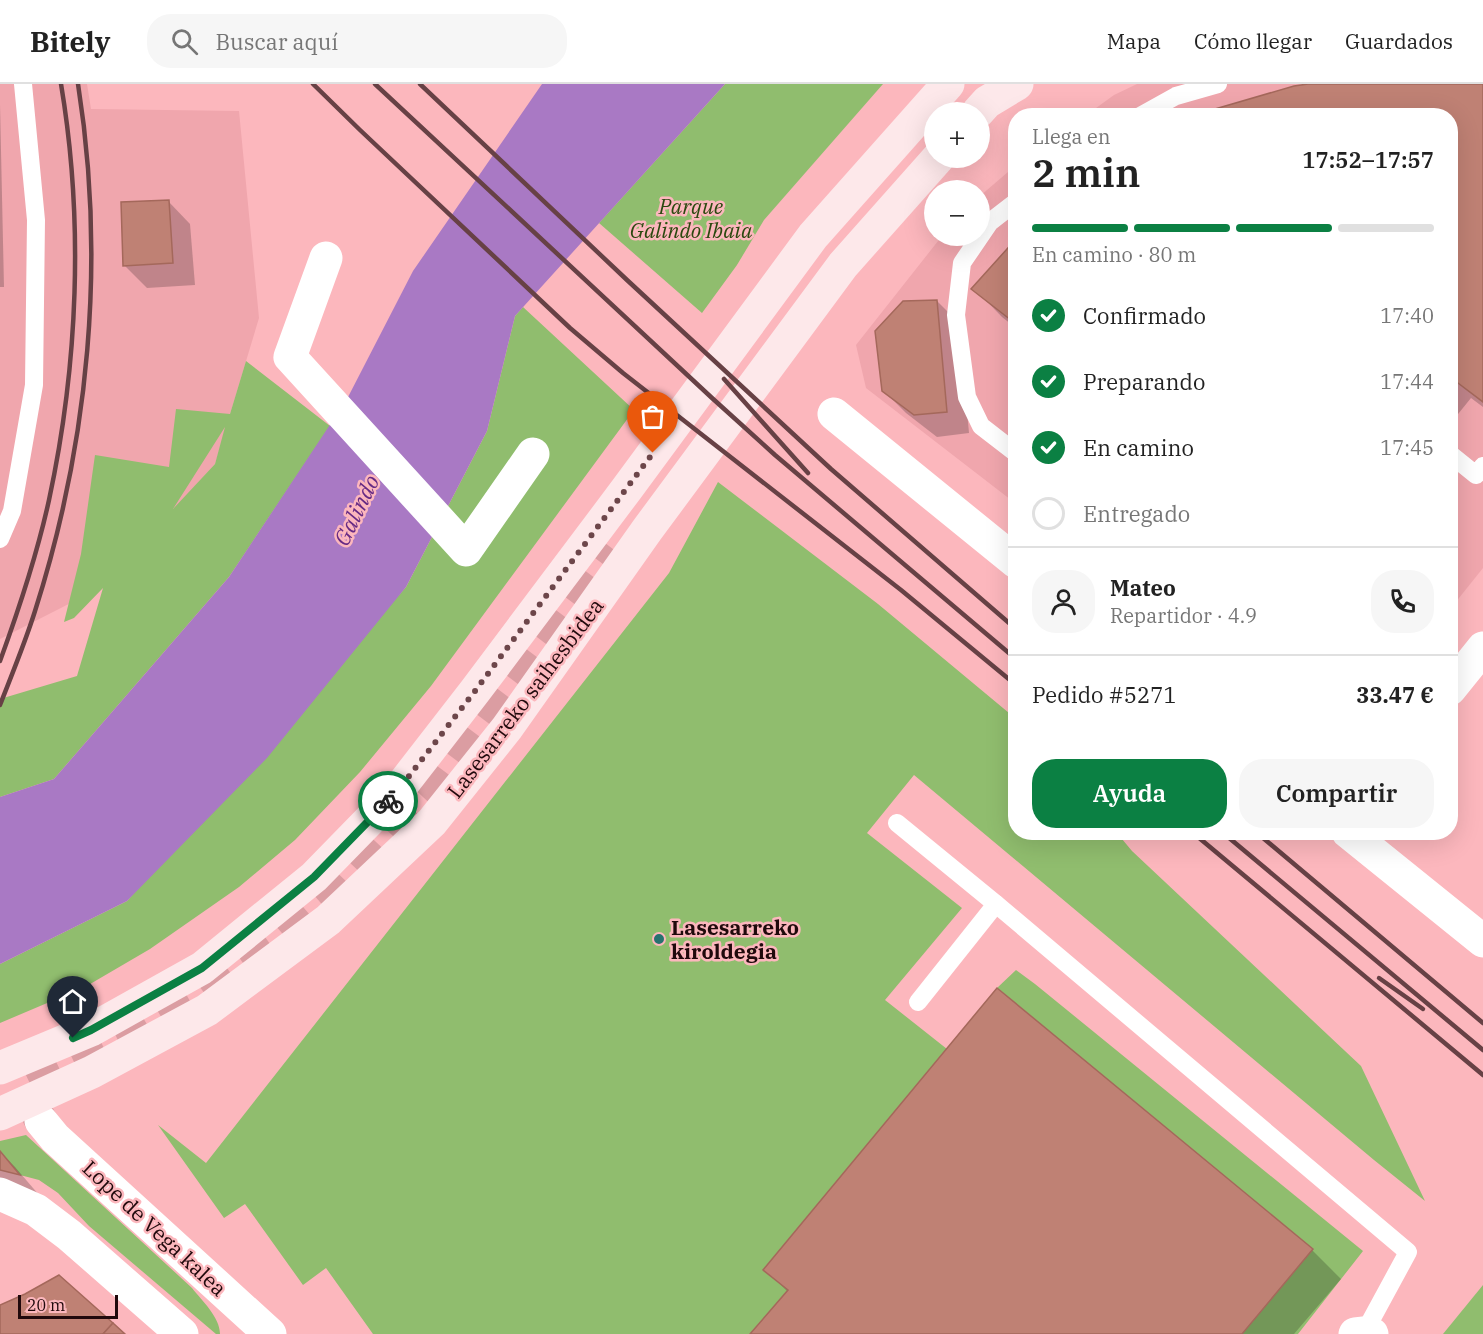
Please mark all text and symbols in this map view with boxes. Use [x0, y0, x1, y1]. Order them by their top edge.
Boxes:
search box [147, 14, 567, 68]
text: Bitely [30, 23, 111, 60]
icon: search [168, 25, 201, 58]
text: Buscar aquí [216, 27, 338, 56]
text: Mapa [1107, 27, 1161, 55]
text: Cómo llegar [1194, 27, 1312, 55]
text: Guardados [1345, 27, 1453, 55]
map controls [924, 102, 990, 246]
button: + [924, 102, 990, 168]
text: Llega en [1032, 123, 1110, 150]
text: 17:52–17:57 [1302, 145, 1434, 174]
text: 2 min [1032, 147, 1140, 198]
button: − [924, 180, 990, 246]
park label: Parque Galindo Ibaia [630, 192, 753, 244]
text: En camino · 80 m [1032, 241, 1196, 268]
icon: check [1032, 299, 1065, 332]
text: Confirmado [1083, 301, 1206, 330]
text: 17:40 [1380, 302, 1434, 329]
icon: check [1032, 365, 1065, 398]
text: Preparando [1083, 367, 1205, 396]
text: 17:44 [1380, 368, 1434, 395]
pin [627, 391, 678, 453]
icon: bag [636, 400, 669, 433]
icon: check [1032, 431, 1065, 464]
text: En camino [1083, 433, 1194, 462]
text: 17:45 [1380, 434, 1434, 461]
water label: Galindo [327, 470, 386, 550]
text: Entregado [1083, 499, 1190, 528]
button: person [1032, 570, 1095, 633]
button: phone [1371, 570, 1434, 633]
text: Mateo [1110, 573, 1176, 602]
street label: Lasesarreko saihesbidea [441, 592, 609, 804]
text: Repartidor · 4.9 [1110, 602, 1257, 629]
text: Pedido #5271 [1032, 680, 1177, 709]
text: 33.47 € [1356, 680, 1434, 709]
button: Ayuda [1032, 759, 1227, 828]
button: Compartir [1239, 759, 1434, 828]
courier [358, 771, 418, 831]
icon: bike [372, 785, 405, 818]
place label: Lasesarreko kiroldegia [671, 913, 799, 965]
marker: Lasesarreko kiroldegia [652, 932, 666, 946]
pin [47, 976, 98, 1038]
icon: home [56, 985, 89, 1018]
street label: Lope de Vega kalea [77, 1154, 233, 1302]
scale bar [18, 1292, 118, 1320]
text: 20 m [27, 1295, 65, 1315]

